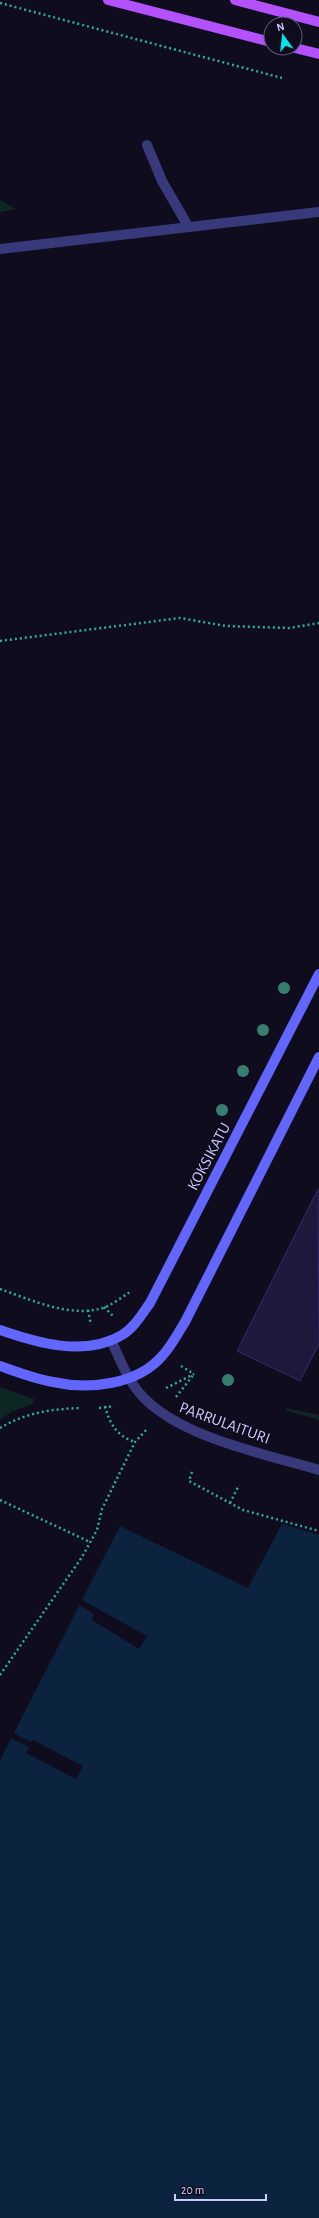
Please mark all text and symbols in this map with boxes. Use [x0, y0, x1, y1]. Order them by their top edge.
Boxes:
north arrow [263, 16, 303, 56]
text: N [275, 21, 286, 33]
street label: KOKSIKATU [184, 1120, 233, 1193]
street label: PARRULAITURI [177, 1399, 272, 1447]
scale bar [175, 2176, 266, 2202]
text: 20 m [181, 2184, 204, 2196]

